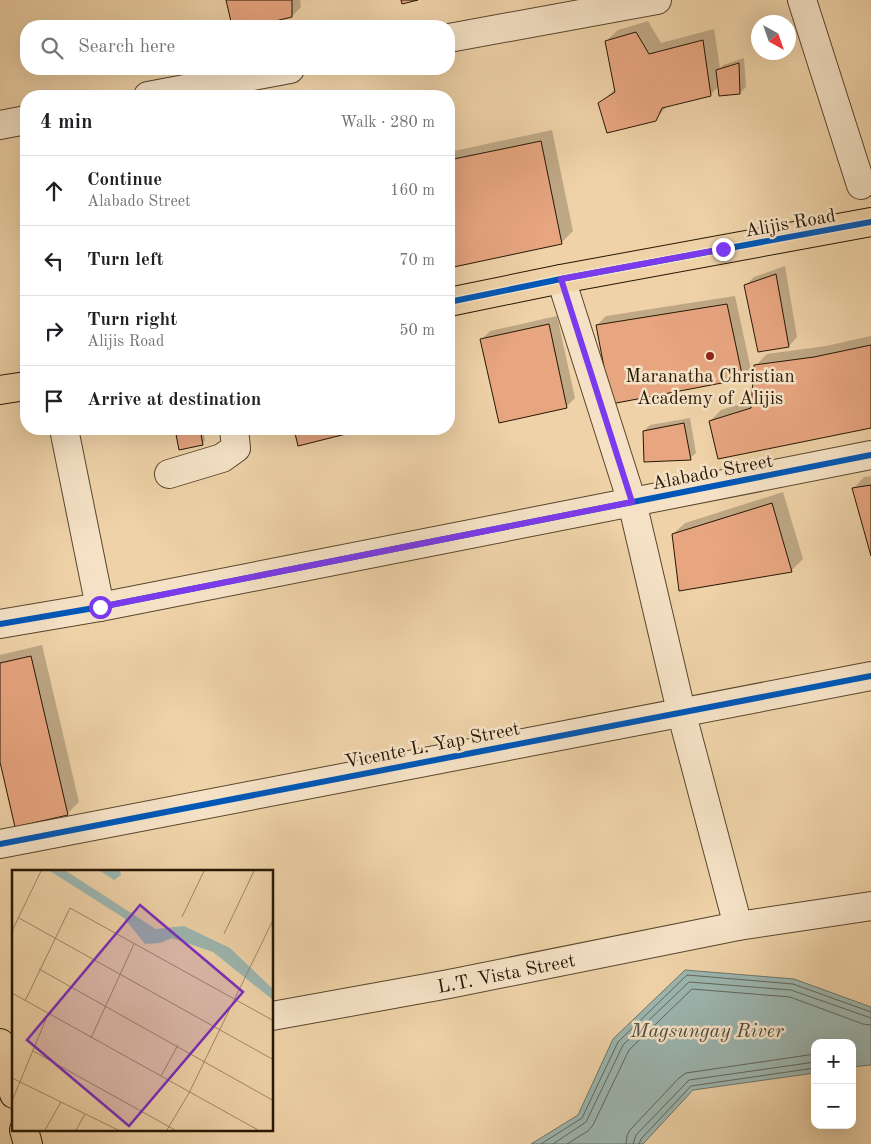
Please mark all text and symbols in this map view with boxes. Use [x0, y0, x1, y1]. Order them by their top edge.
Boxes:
north arrow [751, 15, 796, 60]
search box [20, 20, 455, 75]
icon: search [38, 34, 66, 62]
text: Search here [78, 38, 175, 57]
text: 4 min [40, 112, 93, 133]
text: Walk · 280 m [340, 115, 435, 131]
text: Continue [87, 171, 162, 190]
icon: ahead [40, 177, 68, 205]
text: 160 m [390, 183, 435, 199]
text: Alabado Street [87, 194, 191, 210]
street label: Alijis Road [744, 207, 837, 242]
route end [712, 238, 735, 261]
icon: left [40, 247, 68, 275]
text: Turn left [87, 251, 164, 270]
text: 70 m [399, 253, 435, 269]
text: Turn right [87, 311, 177, 330]
icon: right [40, 317, 68, 345]
text: 50 m [399, 323, 435, 339]
text: Alijis Road [87, 334, 164, 350]
marker: Maranatha Christian Academy of Alijis [704, 350, 716, 362]
place label: Maranatha Christian Academy of Alijis [625, 368, 795, 409]
icon: arrive [40, 387, 68, 415]
text: Arrive at destination [87, 391, 261, 410]
street label: Alabado Street [650, 452, 775, 495]
route start [89, 596, 112, 619]
street label: Vicente L. Yap Street [343, 720, 522, 773]
inset map [12, 870, 274, 1132]
street label: L.T. Vista Street [436, 952, 577, 998]
water label: Magsungay River [630, 1022, 784, 1042]
map controls [811, 1039, 856, 1129]
button: + [811, 1039, 856, 1084]
button: − [811, 1084, 856, 1129]

